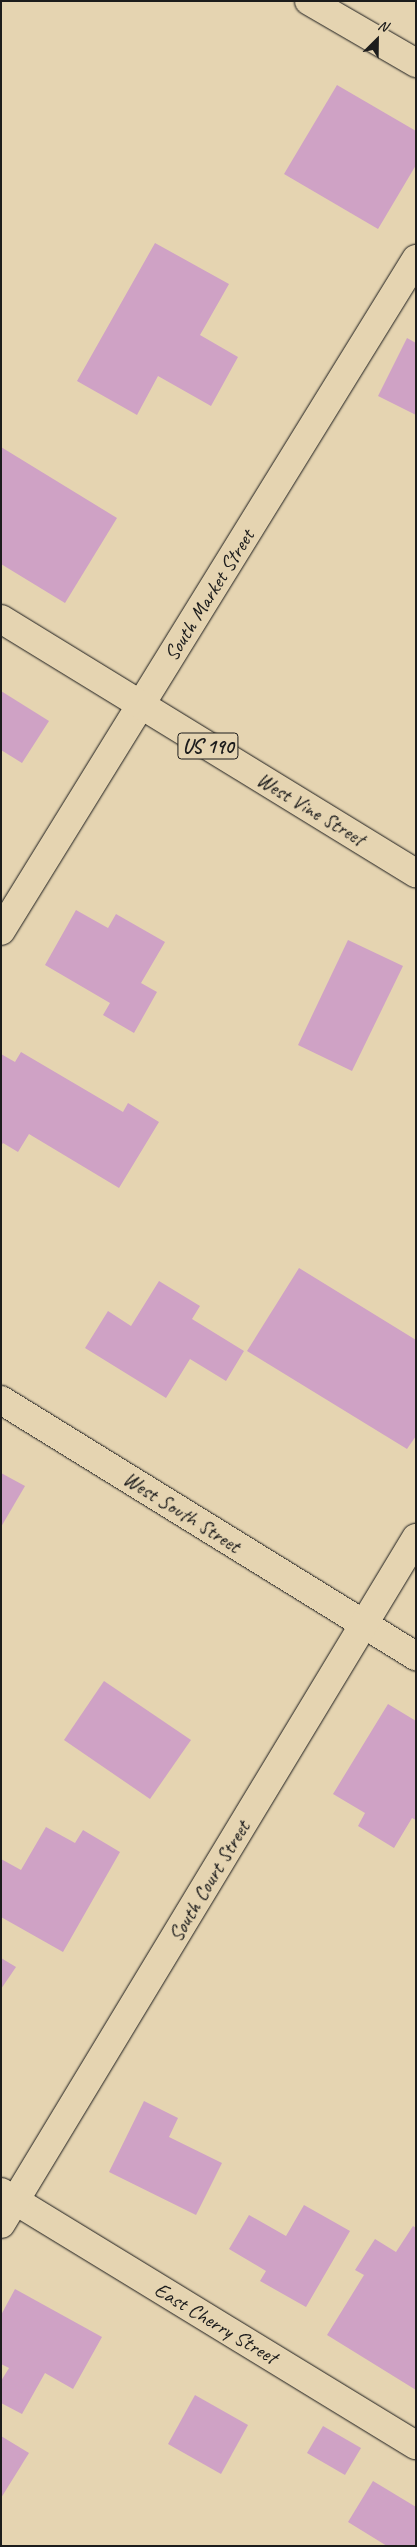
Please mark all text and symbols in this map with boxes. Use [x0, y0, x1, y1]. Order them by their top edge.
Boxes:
north arrow [352, 15, 402, 65]
text: N [376, 16, 390, 35]
street label: South Market Street [158, 524, 260, 666]
road number: US 190 [177, 728, 239, 764]
street label: West Vine Street [252, 767, 370, 851]
street label: West South Street [119, 1466, 245, 1558]
street label: South Court Street [163, 1816, 255, 1946]
street label: East Cherry Street [150, 2276, 282, 2370]

